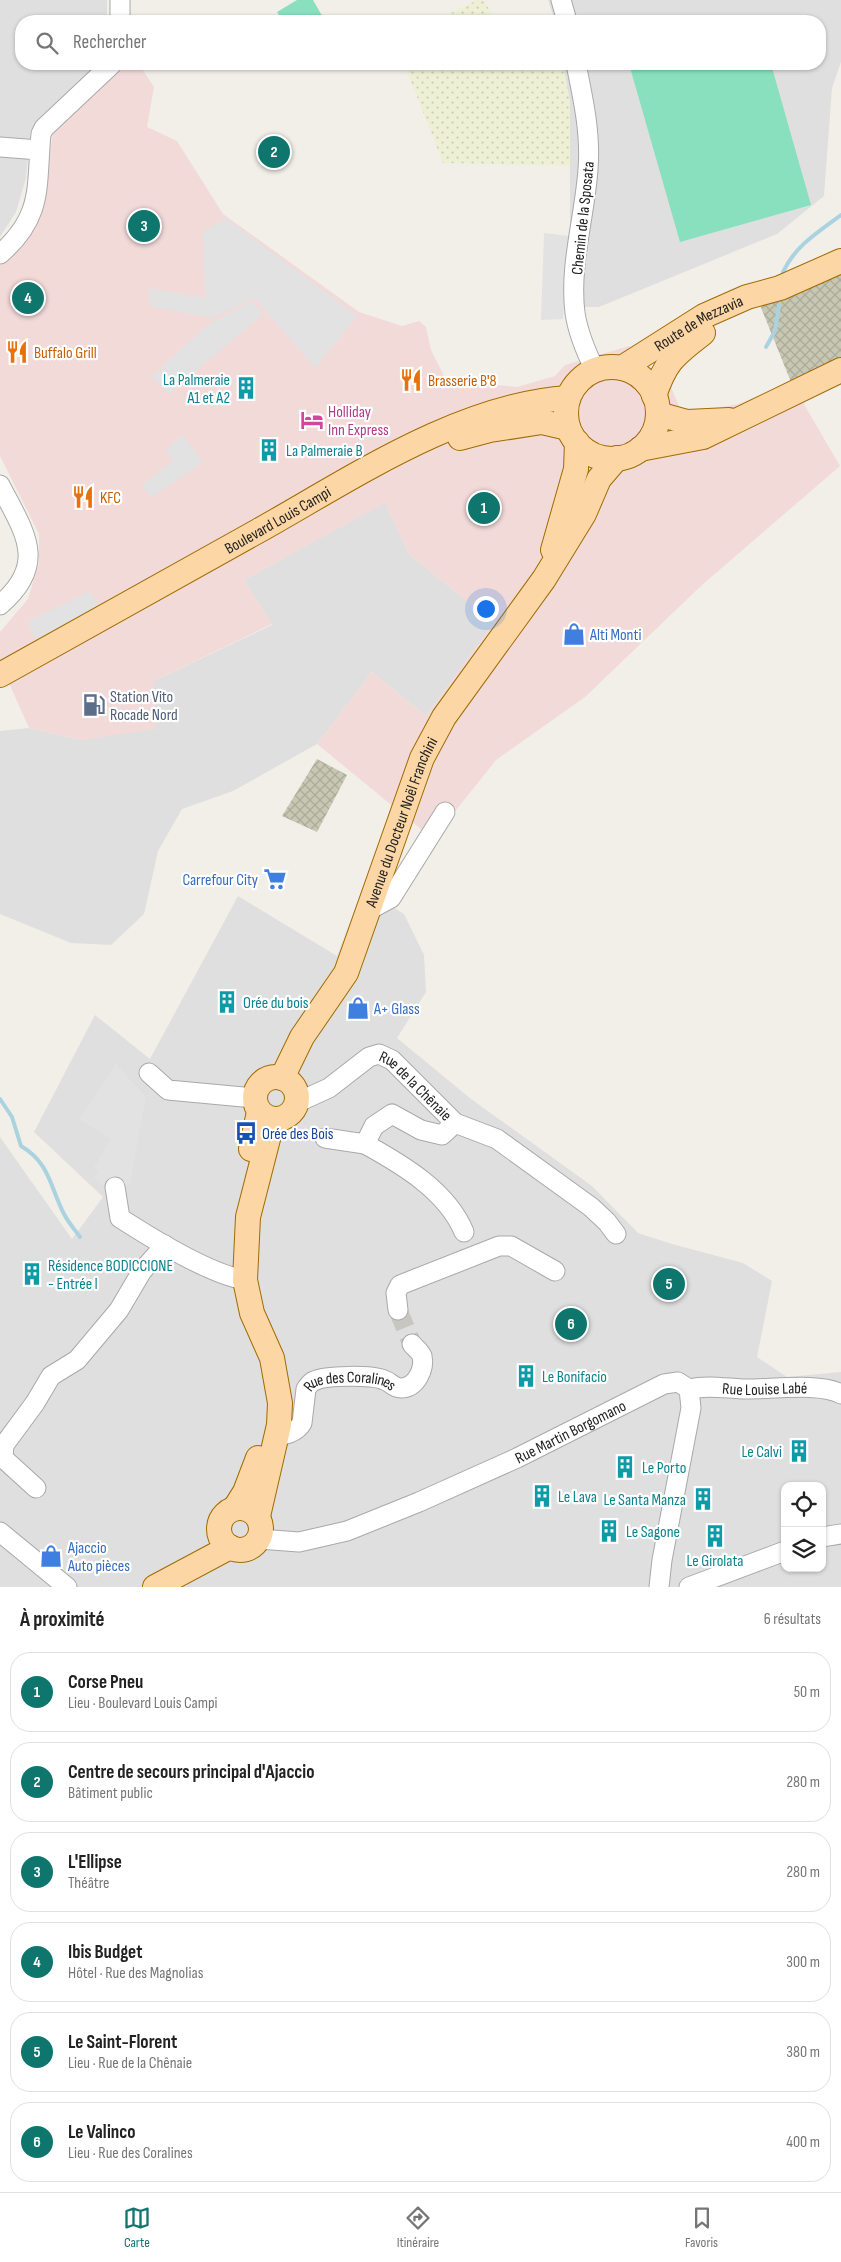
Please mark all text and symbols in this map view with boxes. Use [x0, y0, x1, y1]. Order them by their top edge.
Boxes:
search box [15, 15, 826, 70]
icon: search [33, 29, 61, 57]
text: Rechercher [73, 31, 147, 54]
pin: 2 [258, 133, 290, 171]
street label: Chemin de la Sposata [568, 161, 599, 276]
pin: 3 [128, 207, 160, 245]
pin: 4 [12, 279, 44, 317]
street label: Route de Mezzavia [651, 292, 746, 356]
restaurant icon: Buffalo Grill [4, 339, 30, 365]
place label: Buffalo Grill [34, 344, 97, 363]
restaurant icon: Brasserie B'8 [398, 367, 424, 393]
place label: La Palmeraie A1 et A2 [163, 371, 230, 408]
place label: Brasserie B'8 [428, 372, 497, 391]
building icon: La Palmeraie A1 et A2 [233, 375, 259, 401]
place label: Holliday Inn Express [328, 403, 389, 440]
hotel icon: Holliday Inn Express [299, 407, 325, 433]
building icon: La Palmeraie B [256, 437, 282, 463]
place label: La Palmeraie B [286, 442, 363, 461]
street label: Boulevard Louis Campi [222, 483, 335, 559]
restaurant icon: KFC [70, 484, 96, 510]
place label: KFC [100, 489, 121, 508]
pin: 1 [468, 489, 500, 527]
your location [473, 596, 499, 622]
shop icon: Alti Monti [561, 621, 587, 647]
place label: Alti Monti [589, 626, 641, 645]
place label: Station Vito Rocade Nord [110, 688, 178, 725]
fuel station icon: Station Vito Rocade Nord [81, 692, 107, 718]
street label: Avenue du Docteur Noël Franchini [362, 734, 442, 911]
supermarket icon: Carrefour City [262, 866, 288, 892]
place label: Carrefour City [182, 871, 258, 890]
building icon: Orée du bois [214, 989, 240, 1015]
place label: Orée du bois [243, 994, 309, 1013]
shop icon: A+ Glass [345, 995, 371, 1021]
place label: A+ Glass [373, 1000, 420, 1019]
street label: Rue de la Chênaie [376, 1047, 455, 1125]
bus stop icon: Orée des Bois [233, 1120, 259, 1146]
place label: Orée des Bois [262, 1125, 334, 1144]
place label: Résidence BODICCIONE - Entrée I [48, 1257, 173, 1294]
building icon: Résidence BODICCIONE - Entrée I [19, 1261, 45, 1287]
pin: 5 [653, 1265, 685, 1303]
pin: 6 [555, 1305, 587, 1343]
building icon: Le Bonifacio [513, 1363, 539, 1389]
street label: Rue des Coralines [300, 1368, 400, 1396]
place label: Le Bonifacio [542, 1368, 607, 1387]
street label: Rue Louise Labé [721, 1379, 807, 1400]
street label: Rue Martin Borgomano [512, 1397, 630, 1468]
building icon: Le Calvi [786, 1438, 812, 1464]
place label: Le Calvi [741, 1443, 782, 1462]
building icon: Le Porto [612, 1454, 638, 1480]
place label: Le Porto [642, 1459, 686, 1478]
map controls [781, 1482, 826, 1572]
button: locate [781, 1482, 826, 1527]
building icon: Le Lava [529, 1483, 555, 1509]
building icon: Le Santa Manza [690, 1486, 716, 1512]
place label: Le Lava [558, 1488, 597, 1507]
place label: Le Santa Manza [603, 1491, 686, 1510]
building icon: Le Sagone [596, 1518, 622, 1544]
place label: Le Sagone [626, 1523, 680, 1542]
building icon: Le Girolata [702, 1523, 728, 1549]
button: layers [781, 1527, 826, 1572]
place label: Ajaccio Auto pièces [67, 1539, 130, 1576]
shop icon: Ajaccio Auto pièces [38, 1543, 64, 1569]
place label: Le Girolata [687, 1552, 743, 1571]
text: À proximité [20, 1607, 105, 1632]
text: 6 résultats [764, 1610, 821, 1629]
text: Corse Pneu [68, 1671, 143, 1694]
text: 1 [34, 1683, 40, 1702]
text: 50 m [794, 1683, 820, 1702]
text: Lieu · Boulevard Louis Campi [68, 1694, 218, 1713]
text: Centre de secours principal d'Ajaccio [68, 1761, 315, 1784]
text: 2 [33, 1773, 41, 1792]
text: 280 m [786, 1773, 820, 1792]
text: Bâtiment public [68, 1784, 153, 1803]
text: L'Ellipse [68, 1851, 122, 1874]
text: 3 [33, 1863, 41, 1882]
text: 280 m [786, 1863, 820, 1882]
text: Théâtre [68, 1874, 109, 1893]
text: Ibis Budget [68, 1941, 142, 1964]
text: 4 [33, 1953, 41, 1972]
text: 300 m [786, 1953, 820, 1972]
text: Hôtel · Rue des Magnolias [68, 1964, 203, 1983]
text: Le Saint-Florent [68, 2031, 177, 2054]
text: 5 [33, 2043, 41, 2062]
text: 380 m [786, 2043, 820, 2062]
text: Lieu · Rue de la Chênaie [68, 2054, 192, 2073]
text: Le Valinco [68, 2121, 136, 2144]
text: 6 [33, 2133, 41, 2152]
text: 400 m [786, 2133, 820, 2152]
text: Lieu · Rue des Coralines [68, 2144, 193, 2163]
tab: Carte [123, 2204, 151, 2251]
tab: Itinéraire [397, 2204, 439, 2251]
tab: Favoris [685, 2204, 718, 2251]

